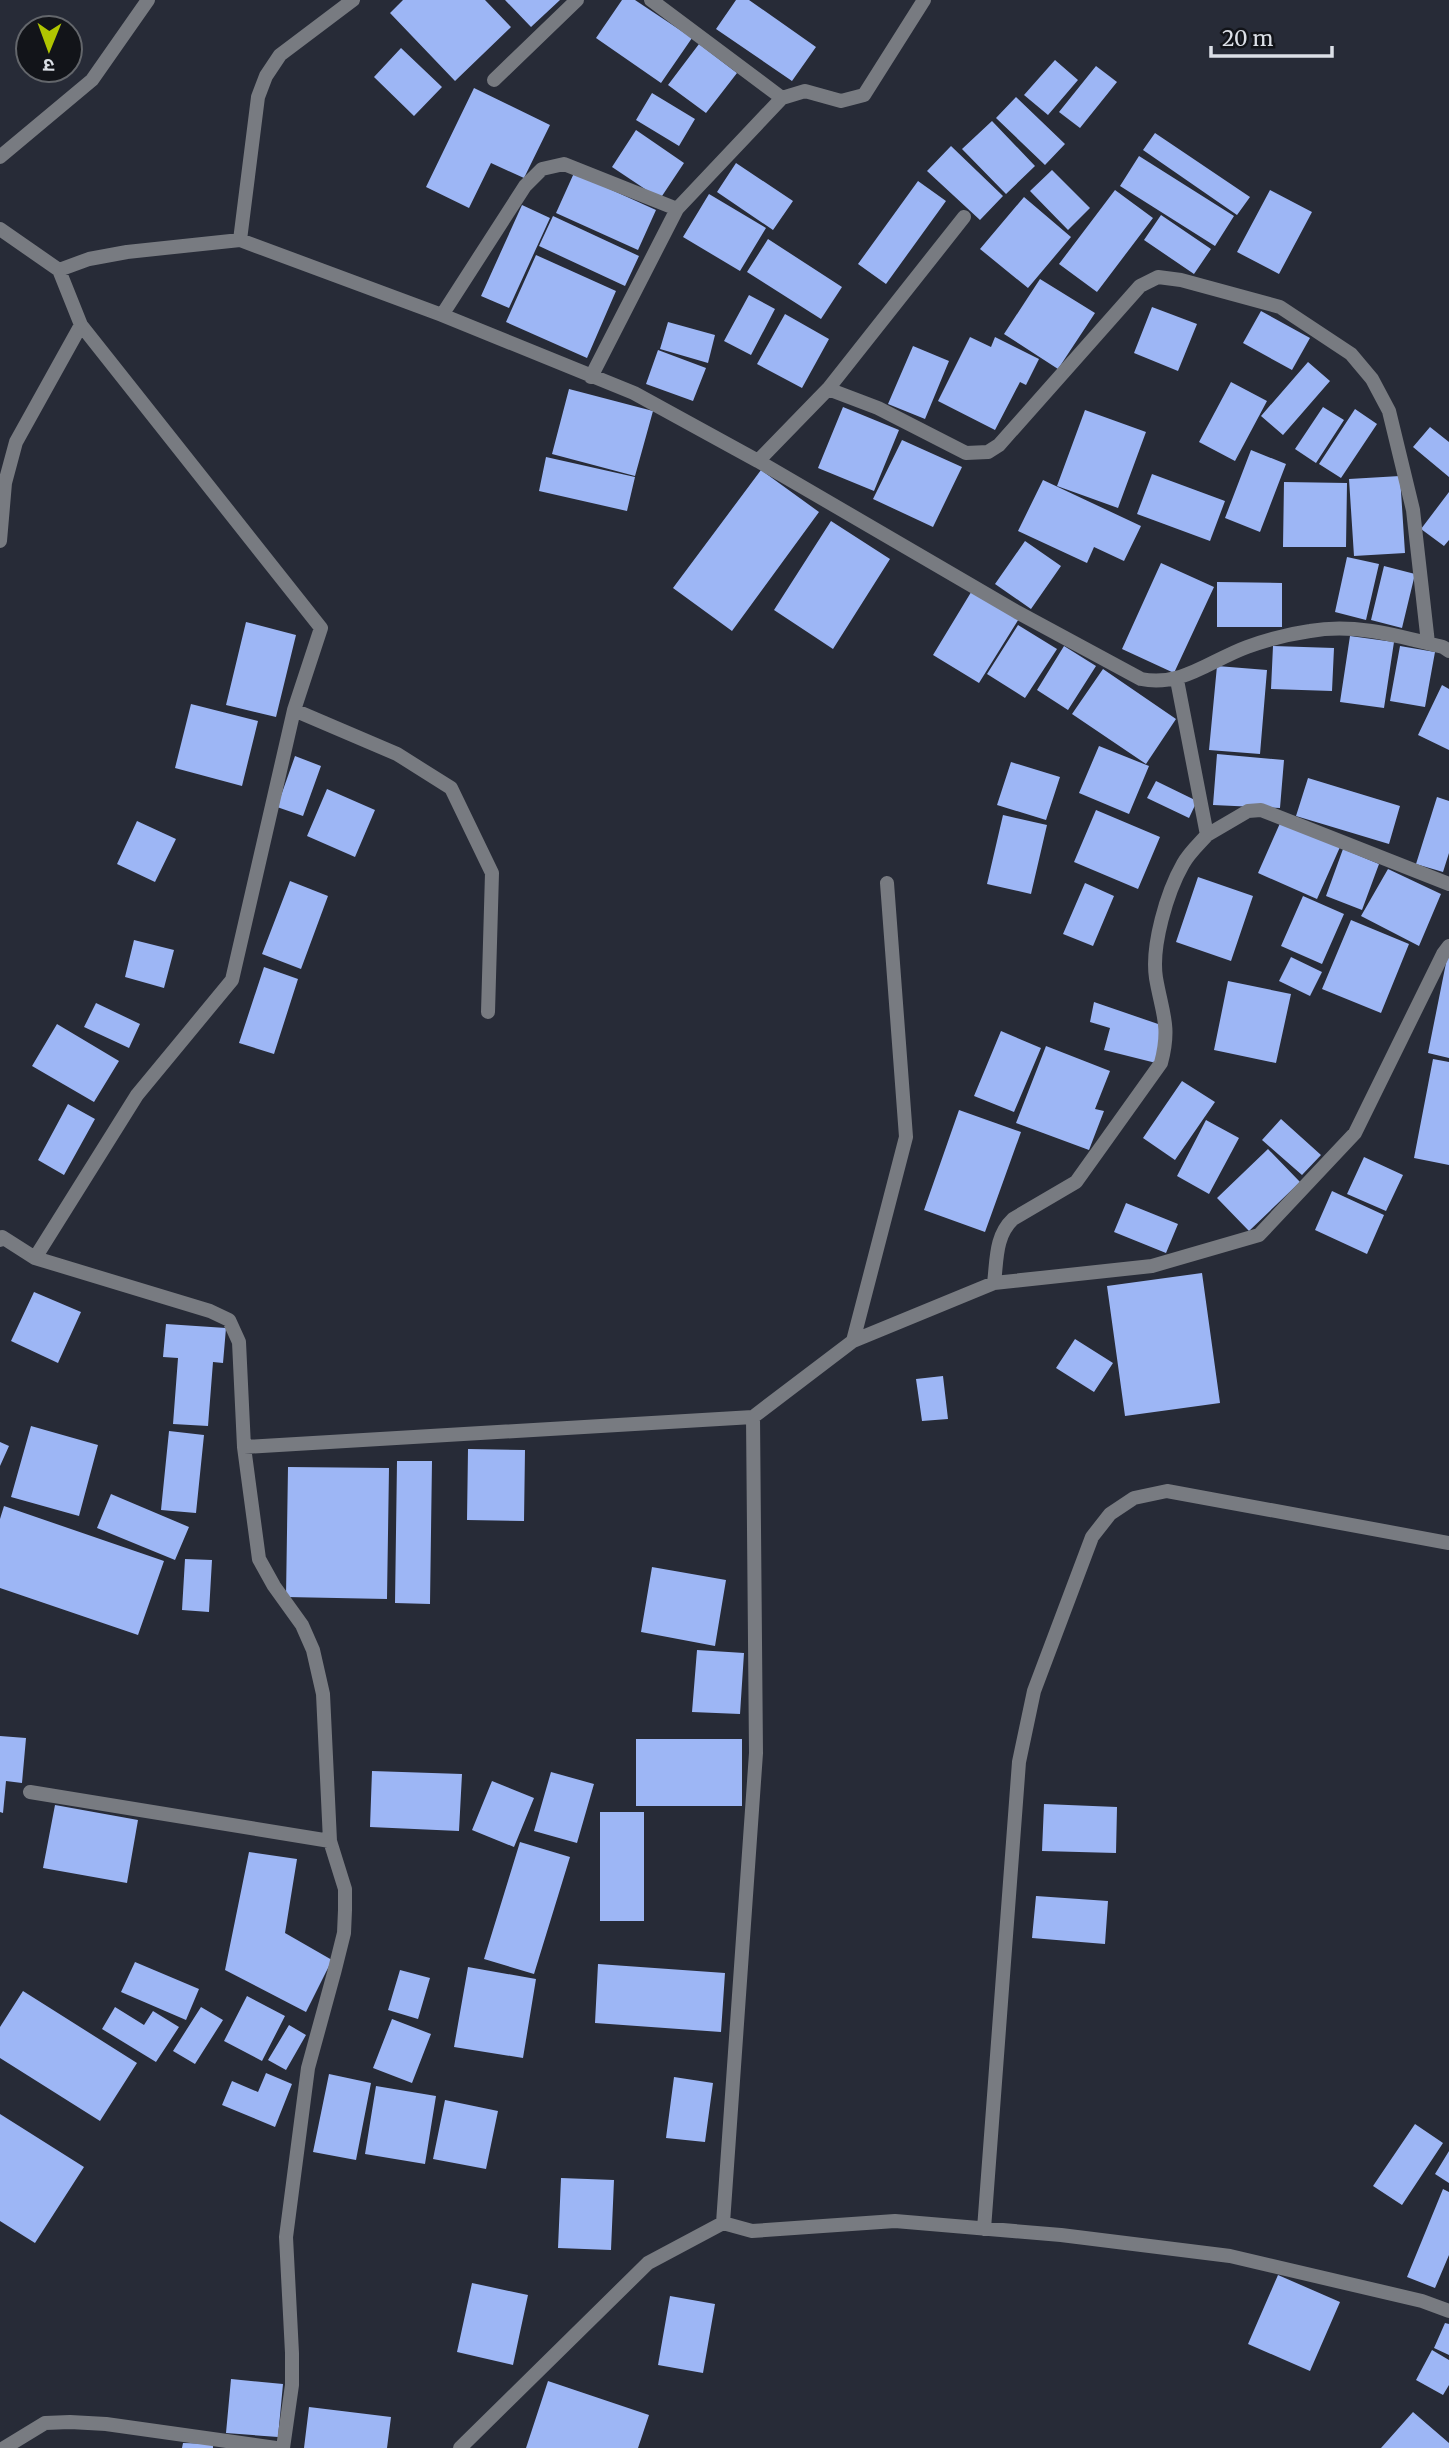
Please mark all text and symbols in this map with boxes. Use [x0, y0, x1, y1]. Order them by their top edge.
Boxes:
north arrow [14, 14, 84, 84]
scale bar [1211, 14, 1332, 58]
text: 20 m [1222, 25, 1274, 52]
text: उ [42, 54, 54, 78]

